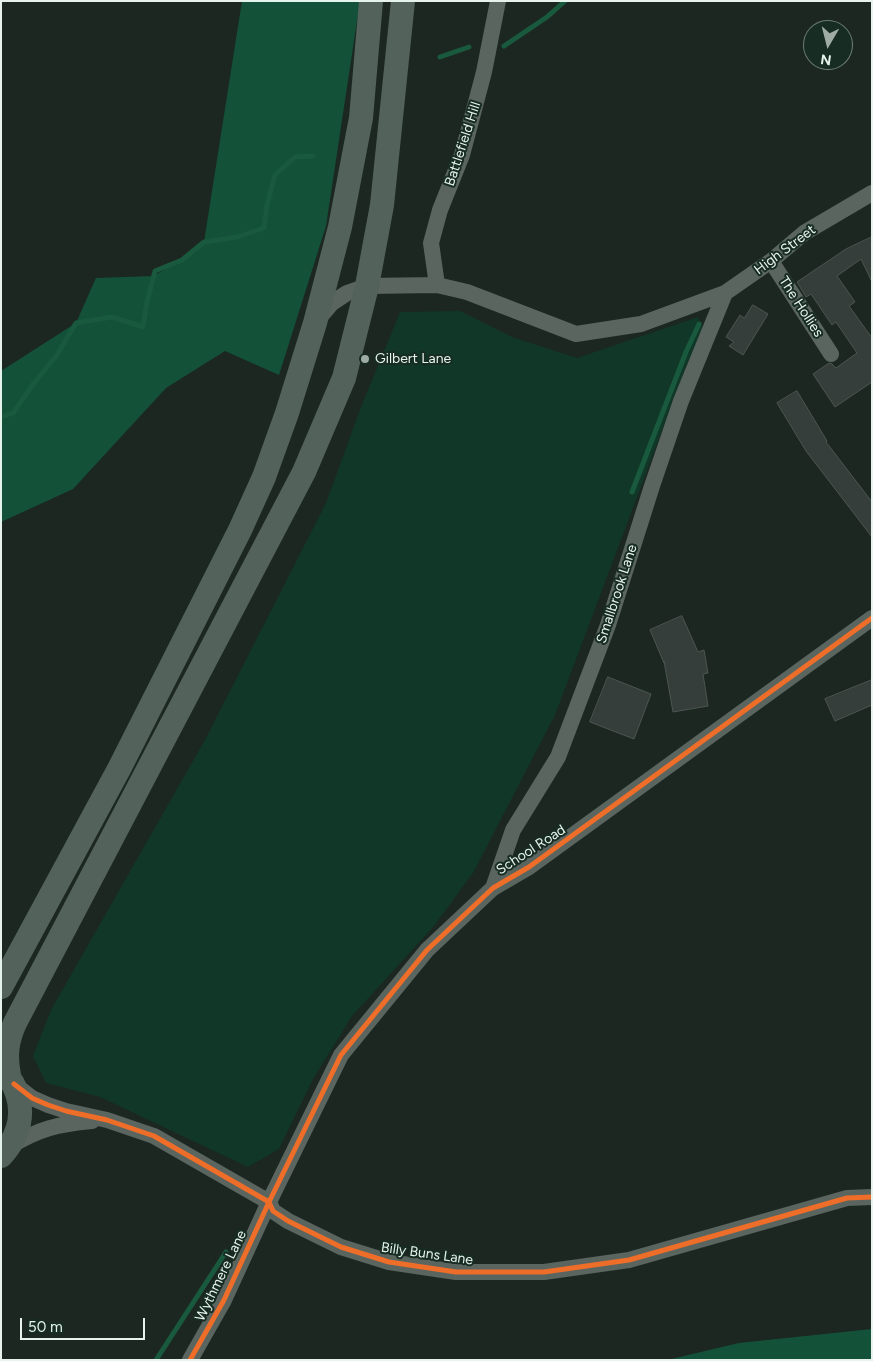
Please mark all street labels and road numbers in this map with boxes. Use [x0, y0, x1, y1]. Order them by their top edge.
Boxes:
street label: Battlefield Hill [441, 100, 485, 188]
street label: High Street [751, 221, 819, 279]
street label: The Hollies [775, 274, 827, 340]
street label: Smallbrook Lane [593, 542, 641, 646]
street label: School Road [493, 821, 569, 879]
street label: Wythmere Lane [192, 1228, 250, 1324]
street label: Billy Buns Lane [380, 1239, 474, 1269]

